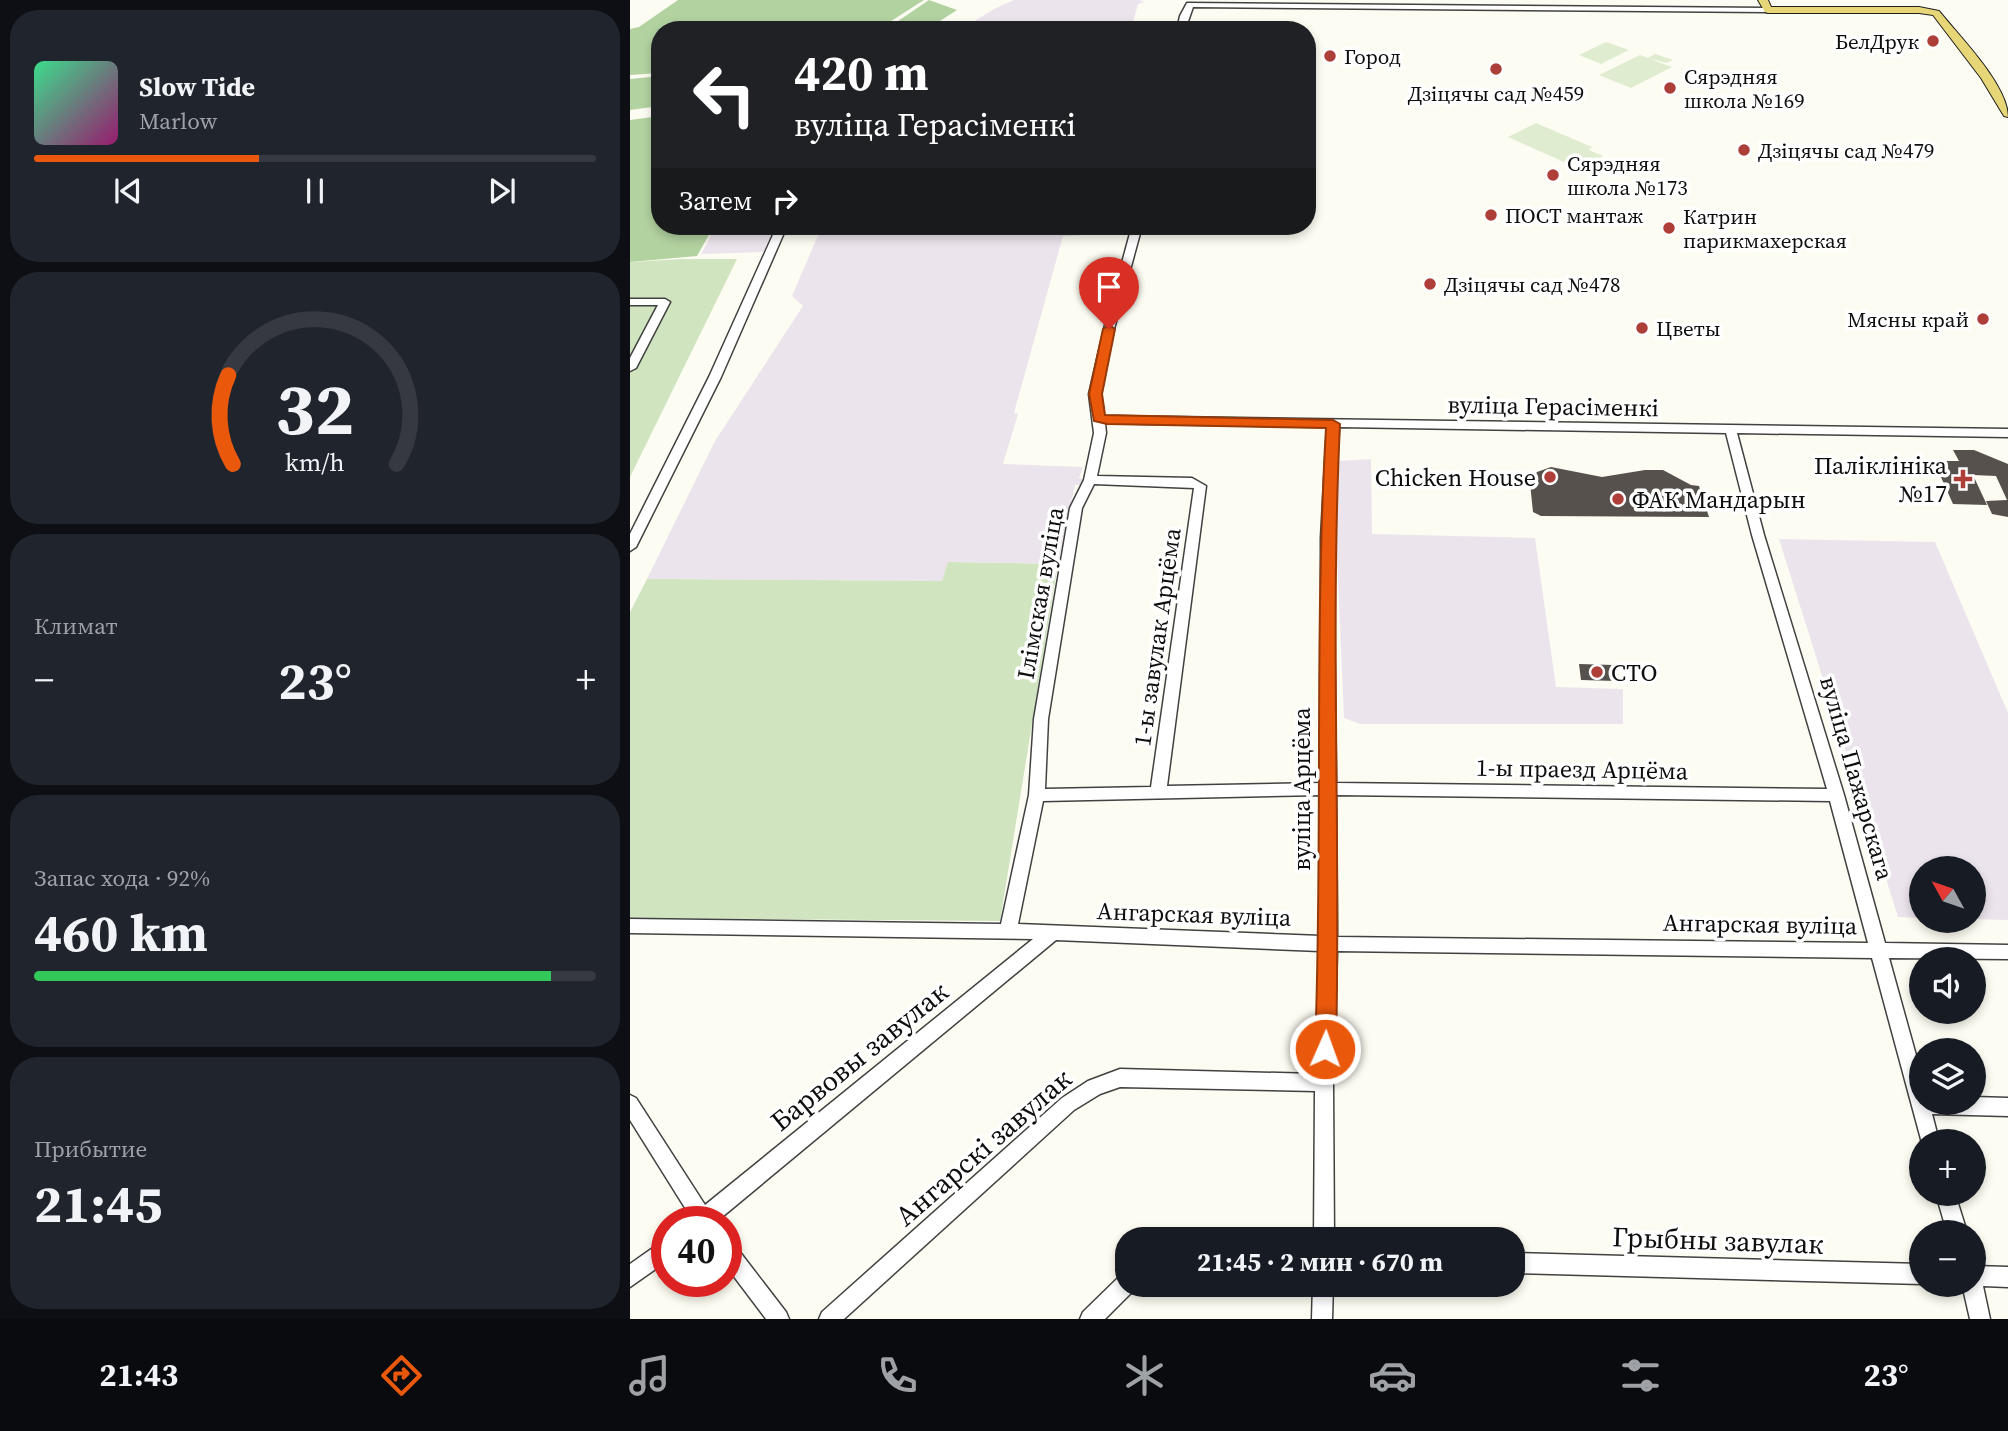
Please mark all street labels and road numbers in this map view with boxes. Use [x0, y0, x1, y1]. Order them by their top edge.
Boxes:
street label: вуліца Герасіменкі [1447, 388, 1659, 424]
street label: Ілімская вуліца [1009, 504, 1072, 682]
street label: 1-ы завулак Арцёма [1125, 525, 1189, 748]
street label: вуліца Пажарскага [1812, 672, 1902, 885]
street label: вуліца Арцёма [1285, 706, 1318, 871]
street label: 1-ы праезд Арцёма [1476, 751, 1689, 787]
street label: Ангарская вуліца [1096, 894, 1293, 934]
street label: Ангарская вуліца [1663, 906, 1858, 942]
street label: Барвовы завулак [762, 972, 956, 1140]
street label: Ангарскі завулак [887, 1059, 1080, 1234]
street label: Грыбны завулак [1612, 1217, 1825, 1263]

